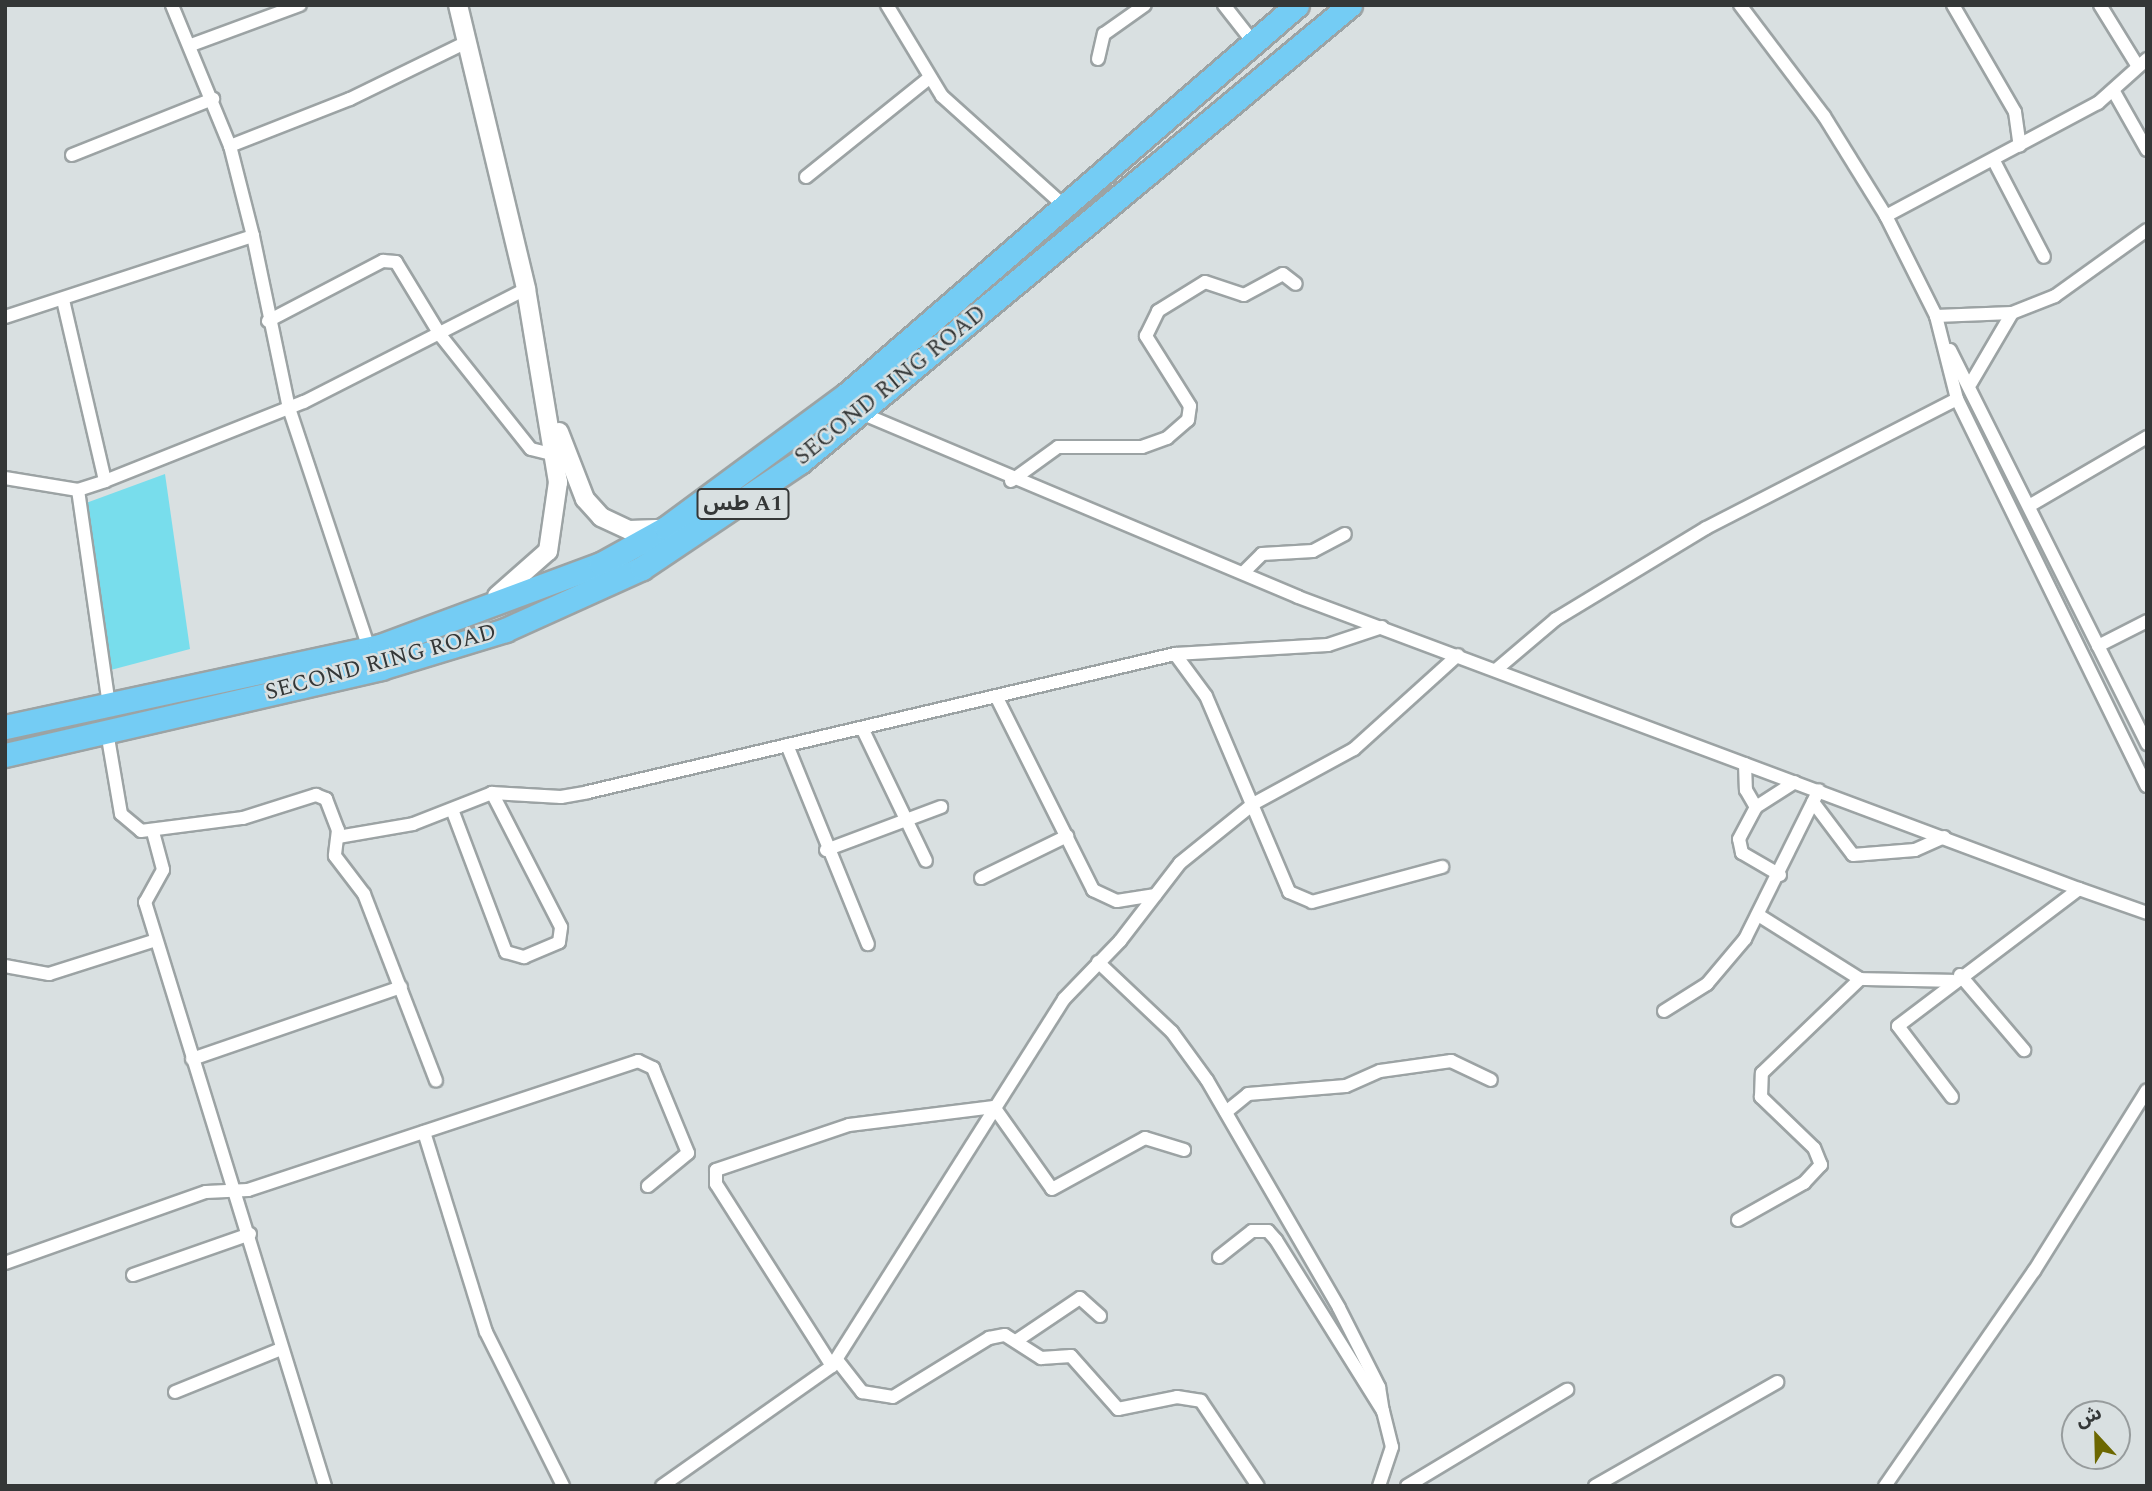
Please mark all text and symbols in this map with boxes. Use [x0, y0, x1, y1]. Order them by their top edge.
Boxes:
street label: SECOND RING ROAD [790, 300, 992, 472]
road number: طس A1 [696, 486, 790, 522]
street label: SECOND RING ROAD [262, 619, 500, 707]
text: ش [2071, 1399, 2106, 1435]
north arrow [2061, 1400, 2131, 1470]

